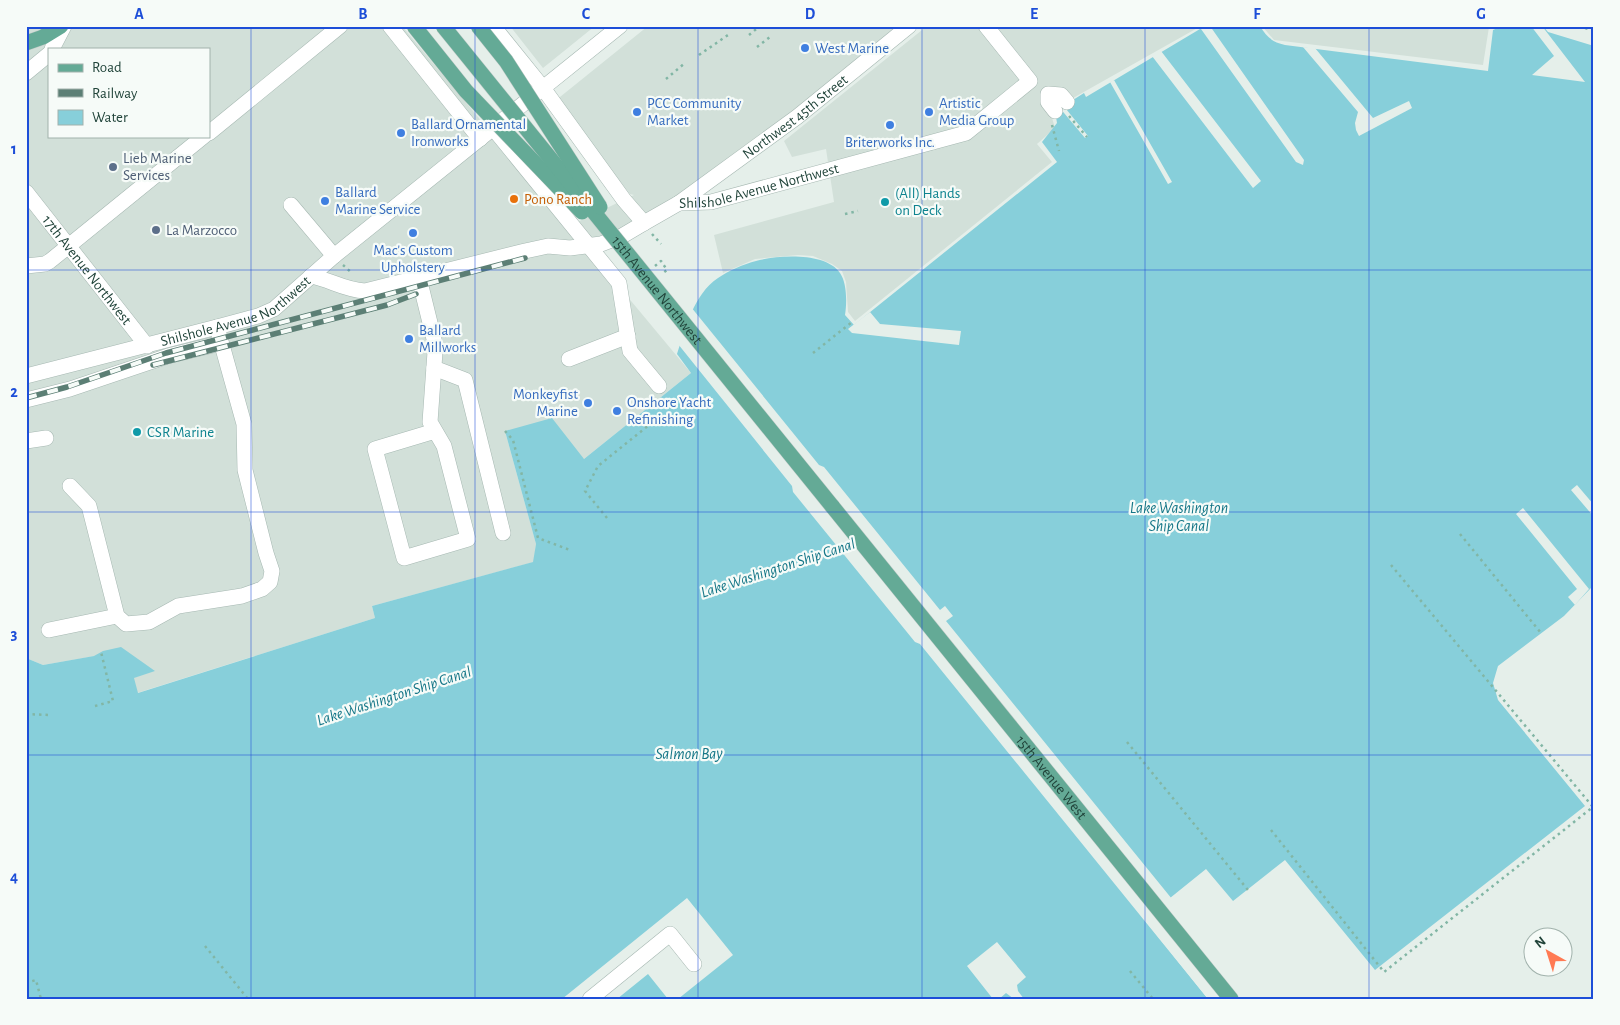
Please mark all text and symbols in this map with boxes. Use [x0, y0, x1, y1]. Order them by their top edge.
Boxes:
text: A [134, 6, 144, 22]
text: B [358, 6, 368, 22]
text: C [582, 6, 591, 22]
text: D [805, 6, 816, 22]
text: E [1030, 6, 1038, 22]
text: F [1253, 6, 1261, 22]
text: G [1476, 6, 1486, 22]
place label: West Marine [815, 41, 889, 56]
marker: West Marine [799, 42, 811, 54]
legend [48, 48, 210, 138]
text: Road [92, 60, 122, 75]
street label: Northwest 45th Street [740, 72, 850, 162]
text: Railway [92, 86, 138, 101]
place label: PCC Community Market [647, 96, 742, 128]
place label: Artistic Media Group [939, 96, 1014, 128]
marker: PCC Community Market [631, 106, 643, 118]
marker: Artistic Media Group [923, 106, 935, 118]
text: Water [92, 110, 128, 125]
place label: Ballard Ornamental Ironworks [411, 117, 526, 149]
marker: Briterworks Inc. [884, 119, 896, 131]
marker: Ballard Ornamental Ironworks [395, 127, 407, 139]
place label: Briterworks Inc. [845, 135, 935, 150]
text: 1 [11, 141, 17, 157]
place label: Lieb Marine Services [123, 151, 192, 183]
street label: Shilshole Avenue Northwest [679, 160, 840, 210]
marker: Lieb Marine Services [107, 161, 119, 173]
place label: Ballard Marine Service [335, 185, 421, 217]
place label: (All) Hands on Deck [895, 186, 960, 218]
place label: Pono Ranch [524, 192, 592, 207]
marker: Pono Ranch [508, 193, 520, 205]
marker: Ballard Marine Service [319, 195, 331, 207]
marker: (All) Hands on Deck [879, 196, 891, 208]
street label: 17th Avenue Northwest [40, 212, 135, 327]
place label: La Marzocco [166, 223, 237, 238]
marker: La Marzocco [150, 224, 162, 236]
marker: Mac's Custom Upholstery [407, 227, 419, 239]
street label: 15th Avenue Northwest [609, 233, 705, 347]
place label: Mac's Custom Upholstery [373, 243, 453, 275]
street label: Shilshole Avenue Northwest [159, 273, 313, 349]
place label: Ballard Millworks [419, 323, 476, 355]
marker: Ballard Millworks [403, 333, 415, 345]
text: 2 [10, 384, 18, 400]
place label: Monkeyfist Marine [513, 387, 578, 419]
place label: Onshore Yacht Refinishing [627, 395, 712, 427]
marker: Monkeyfist Marine [582, 397, 594, 409]
marker: Onshore Yacht Refinishing [611, 405, 623, 417]
place label: CSR Marine [147, 425, 214, 440]
marker: CSR Marine [131, 426, 143, 438]
water label: Lake Washington Ship Canal [1130, 500, 1228, 535]
water label: Lake Washington Ship Canal [699, 535, 858, 601]
text: 3 [11, 626, 18, 642]
water label: Lake Washington Ship Canal [315, 663, 474, 729]
street label: 15th Avenue West [1013, 733, 1090, 822]
water label: Salmon Bay [655, 746, 723, 762]
text: 4 [10, 869, 18, 885]
north arrow [1522, 928, 1572, 978]
text: N [1532, 934, 1549, 951]

